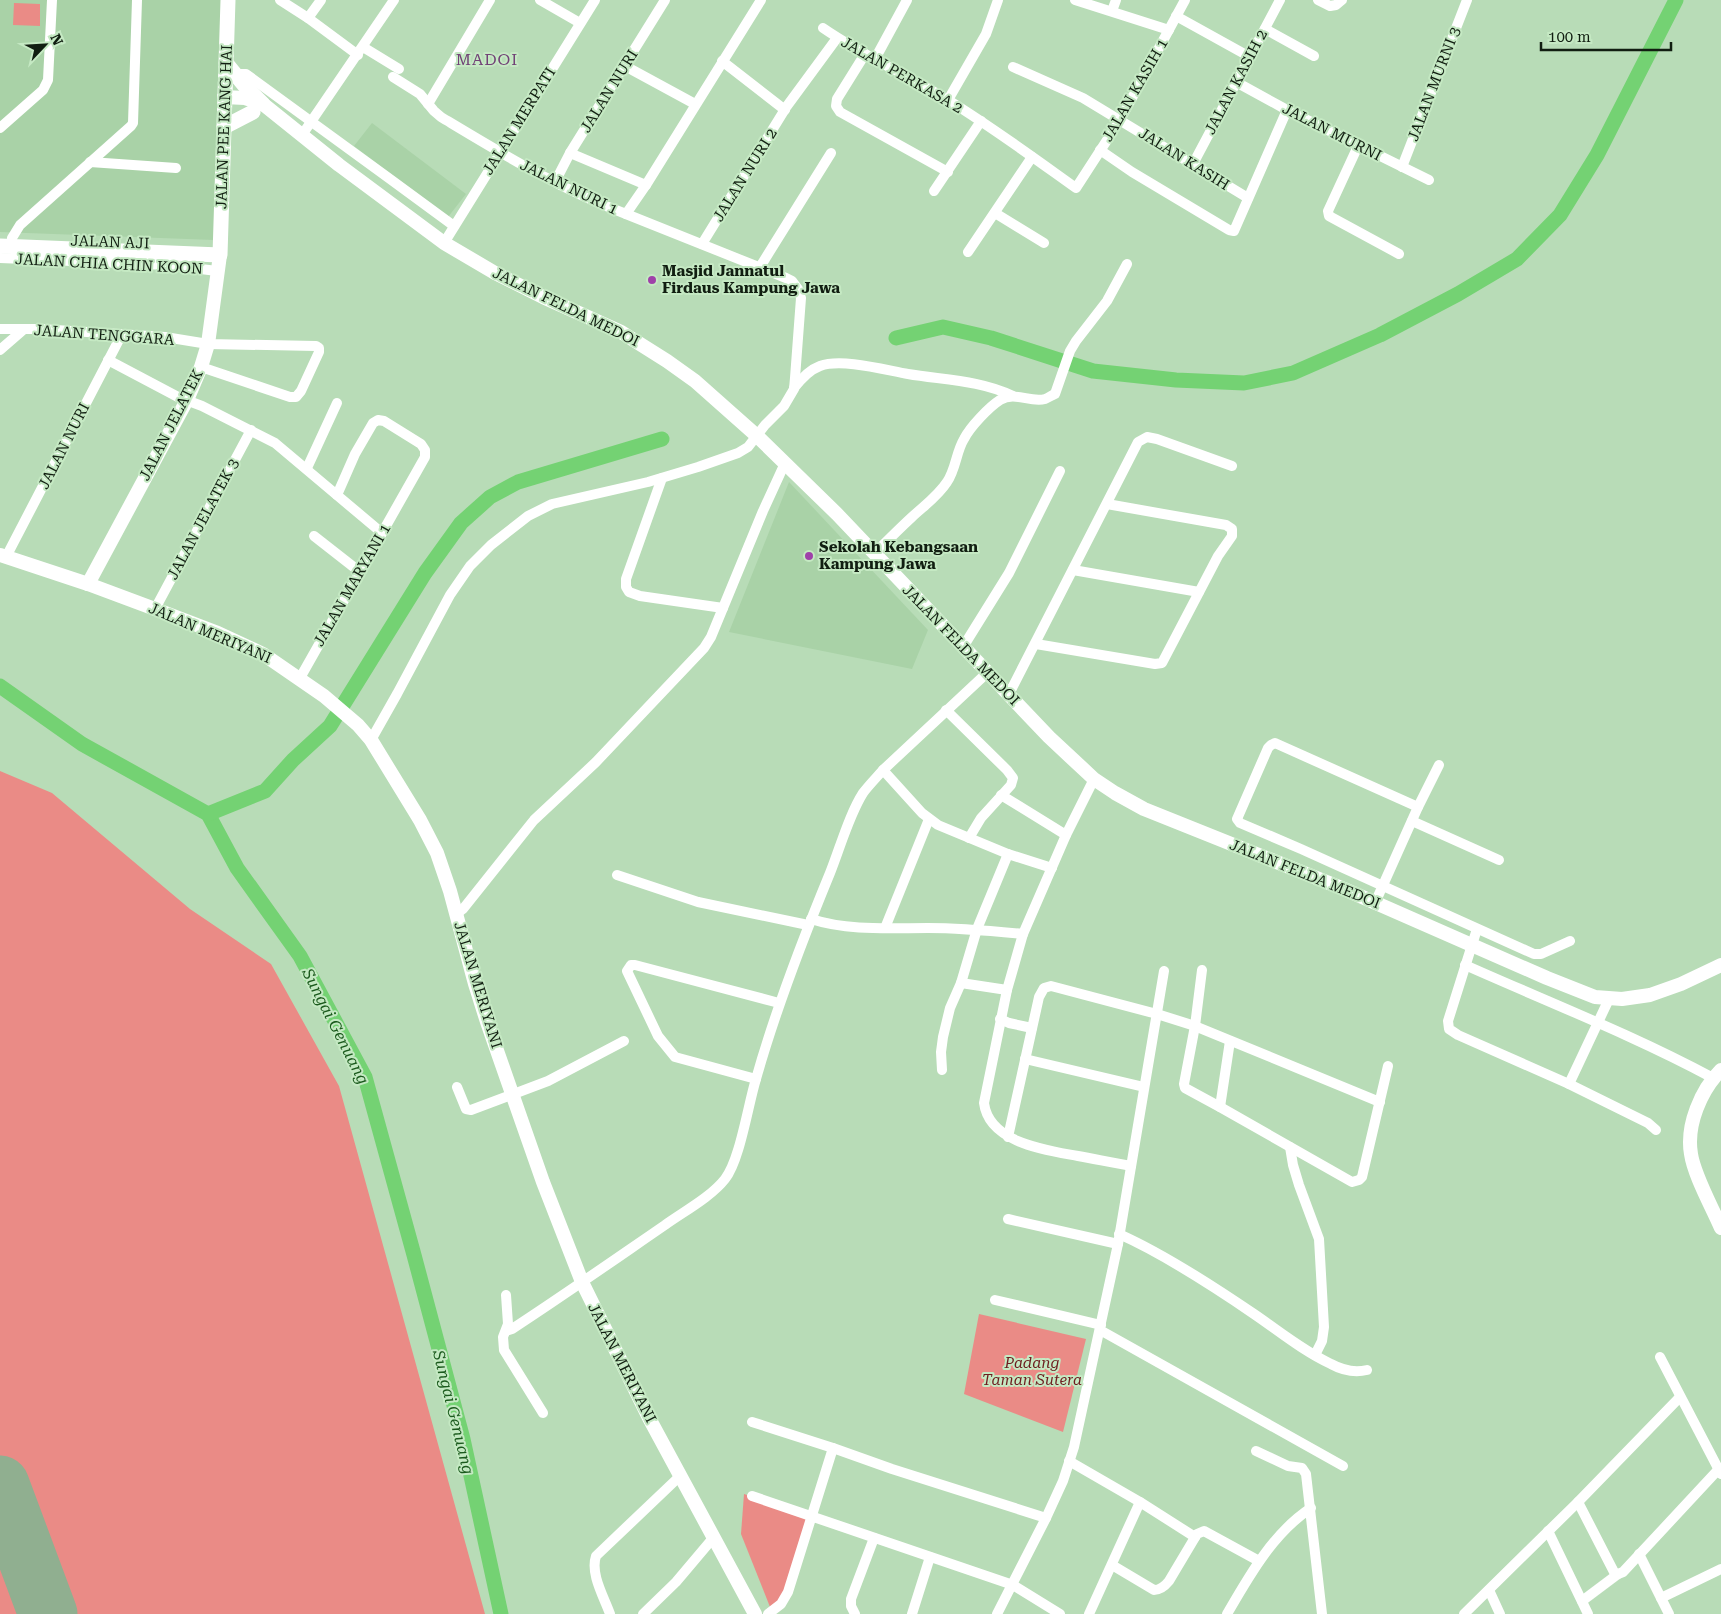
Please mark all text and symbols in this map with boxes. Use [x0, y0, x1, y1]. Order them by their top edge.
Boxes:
north arrow [20, 20, 70, 70]
scale bar [1541, 20, 1671, 52]
street label: JALAN MURNI 3 [1404, 24, 1464, 144]
street label: JALAN KASIH 2 [1201, 27, 1271, 137]
text: 100 m [1548, 28, 1591, 46]
text: N [47, 31, 66, 48]
street label: JALAN PERKASA 2 [838, 33, 966, 117]
street label: JALAN KASIH 1 [1098, 35, 1172, 145]
street label: JALAN PEE KANG HAI [212, 44, 236, 210]
street label: JALAN NURI [576, 46, 642, 136]
district label: MADOI [456, 50, 518, 69]
street label: JALAN MERPATI [479, 64, 559, 178]
street label: JALAN MURNI [1279, 99, 1385, 165]
street label: JALAN KASIH [1135, 124, 1233, 194]
street label: JALAN NURI 2 [709, 125, 781, 225]
street label: JALAN NURI 1 [517, 156, 621, 218]
street label: JALAN AJI [70, 232, 150, 252]
street label: JALAN CHIA CHIN KOON [15, 250, 203, 278]
place label: Masjid Jannatul Firdaus Kampung Jawa [662, 262, 840, 297]
street label: JALAN FELDA MEDOI [490, 264, 642, 350]
marker: Masjid Jannatul Firdaus Kampung Jawa [646, 274, 658, 286]
street label: JALAN TENGGARA [33, 321, 175, 349]
street label: JALAN JELATEK [135, 366, 207, 484]
street label: JALAN NURI [35, 400, 93, 492]
street label: JALAN JELATEK 3 [164, 455, 242, 583]
street label: JALAN MARYANI 1 [310, 521, 394, 649]
place label: Sekolah Kebangsaan Kampung Jawa [819, 538, 978, 573]
marker: Sekolah Kebangsaan Kampung Jawa [803, 550, 815, 562]
street label: JALAN FELDA MEDOI [899, 581, 1023, 709]
street label: JALAN MERIYANI [146, 599, 274, 667]
street label: JALAN FELDA MEDOI [1227, 836, 1383, 912]
street label: JALAN MERIYANI [450, 919, 506, 1051]
water label: Sungai Genuang [298, 964, 373, 1087]
street label: JALAN MERIYANI [584, 1300, 660, 1426]
water label: Sungai Genuang [429, 1347, 478, 1476]
park label: Padang Taman Sutera [982, 1354, 1082, 1389]

